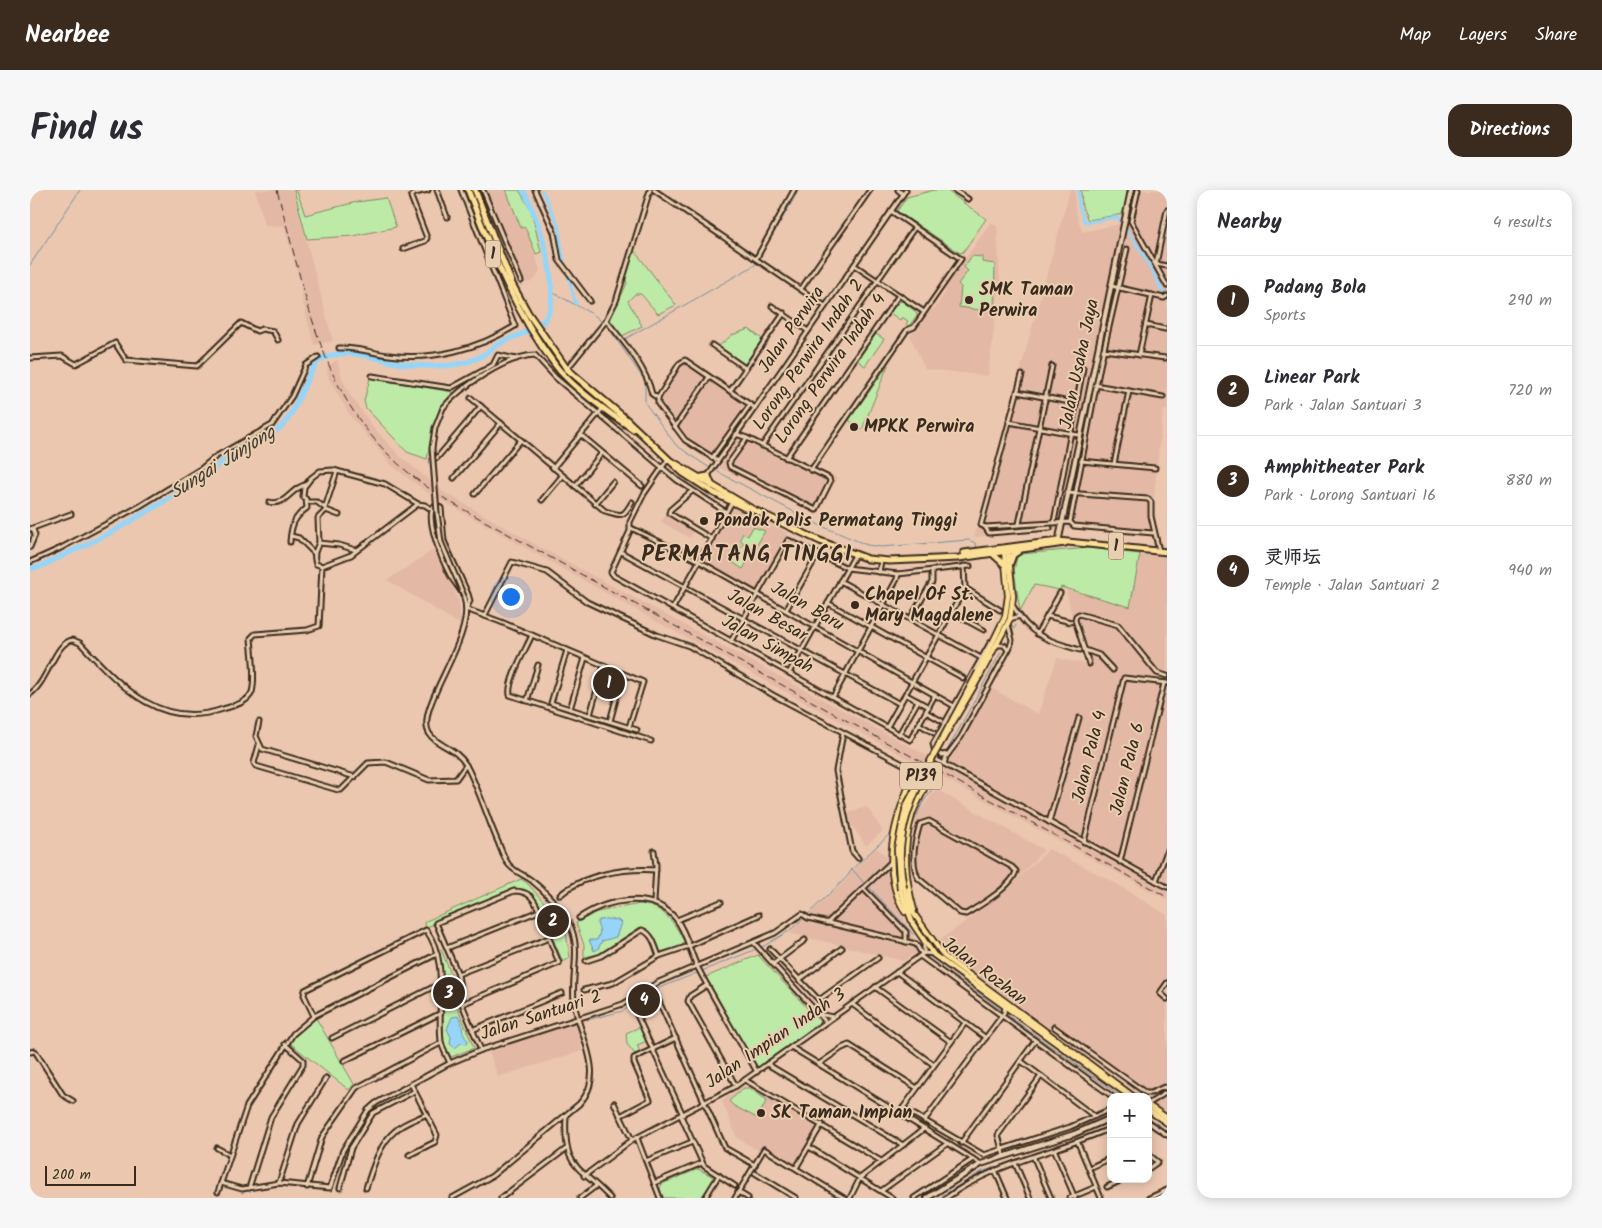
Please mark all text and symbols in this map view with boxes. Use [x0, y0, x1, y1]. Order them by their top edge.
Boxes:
text: Nearbee [25, 16, 110, 55]
text: Map [1400, 21, 1431, 50]
text: Layers [1459, 21, 1507, 50]
text: Share [1535, 21, 1577, 50]
text: Find us [30, 102, 143, 158]
button: Directions [1448, 104, 1572, 157]
text: Nearby [1217, 206, 1282, 239]
text: 4 results [1493, 210, 1552, 235]
road number: 1 [486, 241, 500, 268]
street label: Lorong Perwira Indah 2 [746, 273, 872, 437]
text: Padang Bola [1264, 273, 1366, 303]
place label: SMK Taman Perwira [979, 276, 1073, 326]
street label: Jalan Perwira [751, 280, 833, 380]
street label: Lorong Perwira Indah 4 [768, 287, 894, 451]
text: 1 [1231, 288, 1235, 313]
text: 290 m [1508, 288, 1552, 313]
marker: SMK Taman Perwira [963, 294, 975, 306]
street label: Jalan Usaha Jaya [1052, 296, 1108, 432]
text: Sports [1264, 303, 1306, 328]
text: Linear Park [1264, 363, 1359, 393]
text: 2 [1228, 378, 1238, 403]
text: 720 m [1508, 378, 1552, 403]
text: Park · Jalan Santuari 3 [1264, 393, 1422, 418]
place label: MPKK Perwira [864, 413, 974, 442]
water label: Sungai Junjong [164, 418, 283, 508]
marker: MPKK Perwira [848, 421, 860, 433]
text: Amphitheater Park [1264, 453, 1424, 483]
text: 3 [1229, 468, 1237, 493]
text: 880 m [1506, 468, 1552, 493]
text: Park · Lorong Santuari 16 [1264, 483, 1436, 508]
place label: Pondok Polis Permatang Tinggi [714, 507, 957, 536]
marker: Pondok Polis Permatang Tinggi [698, 515, 710, 527]
road number: 1 [1108, 532, 1124, 560]
district label: PERMATANG TINGGI [642, 538, 852, 573]
text: 灵师坛 [1264, 543, 1321, 573]
text: 4 [1229, 558, 1237, 583]
text: 940 m [1508, 558, 1552, 583]
text: Temple · Jalan Santuari 2 [1264, 573, 1440, 598]
street label: Jalan Baru [765, 574, 850, 640]
place label: Chapel Of St. Mary Magdalene [865, 581, 993, 631]
street label: Jalan Besar [721, 582, 813, 651]
your location [498, 584, 524, 610]
marker: Chapel Of St. Mary Magdalene [849, 599, 861, 611]
street label: Jalan Simpah [716, 608, 818, 682]
pin: 1 [593, 664, 625, 702]
street label: Jalan Pala 4 [1064, 707, 1116, 806]
street label: Jalan Pala 6 [1102, 719, 1154, 819]
road number: P139 [900, 762, 942, 790]
pin: 2 [537, 902, 569, 940]
street label: Jalan Rozhan [935, 930, 1033, 1014]
pin: 3 [433, 974, 465, 1012]
pin: 4 [628, 981, 660, 1019]
street label: Jalan Impian Indah 3 [700, 981, 852, 1097]
street label: Jalan Santuari 2 [477, 983, 605, 1049]
map controls [1107, 1093, 1152, 1183]
button: + [1107, 1093, 1152, 1138]
place label: SK Taman Impian [771, 1099, 912, 1128]
marker: SK Taman Impian [755, 1107, 767, 1119]
button: − [1107, 1138, 1152, 1183]
scale bar [45, 1163, 136, 1186]
text: 200 m [52, 1164, 91, 1186]

